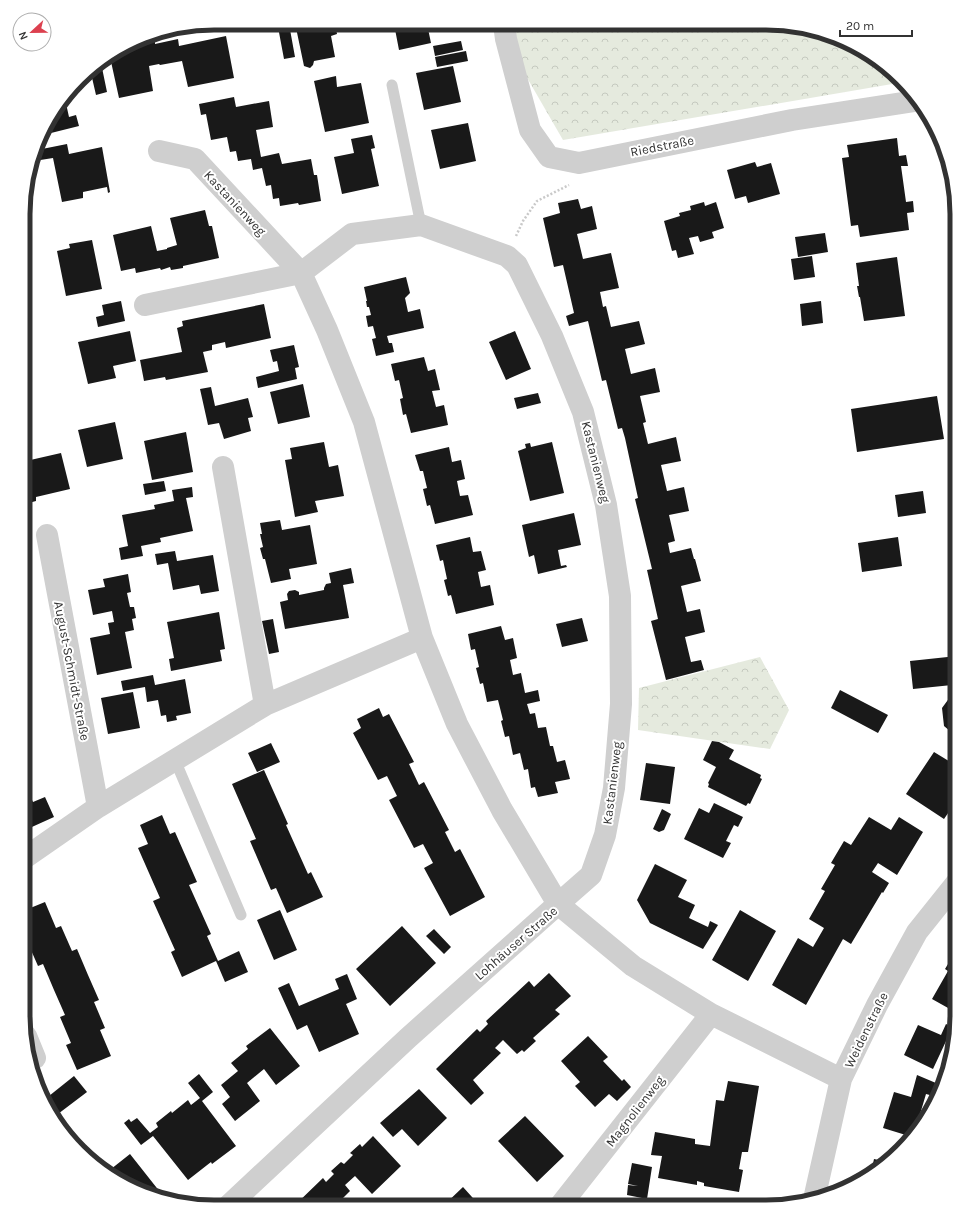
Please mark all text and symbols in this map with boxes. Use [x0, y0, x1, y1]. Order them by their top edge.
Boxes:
north arrow [12, 12, 52, 52]
scale bar [840, 12, 912, 38]
text: 20 m [846, 19, 874, 33]
text: N [16, 29, 31, 42]
street label: Riedstraße [629, 132, 695, 160]
street label: Kastanienweg [201, 167, 269, 239]
street label: Kastanienweg [579, 420, 614, 505]
street label: August-Schmidt-Straße [51, 600, 93, 742]
street label: Kastanienweg [599, 740, 625, 825]
street label: Lohhäuser Straße [472, 903, 561, 983]
street label: Weidenstraße [841, 989, 891, 1070]
street label: Magnolienweg [603, 1072, 668, 1149]

